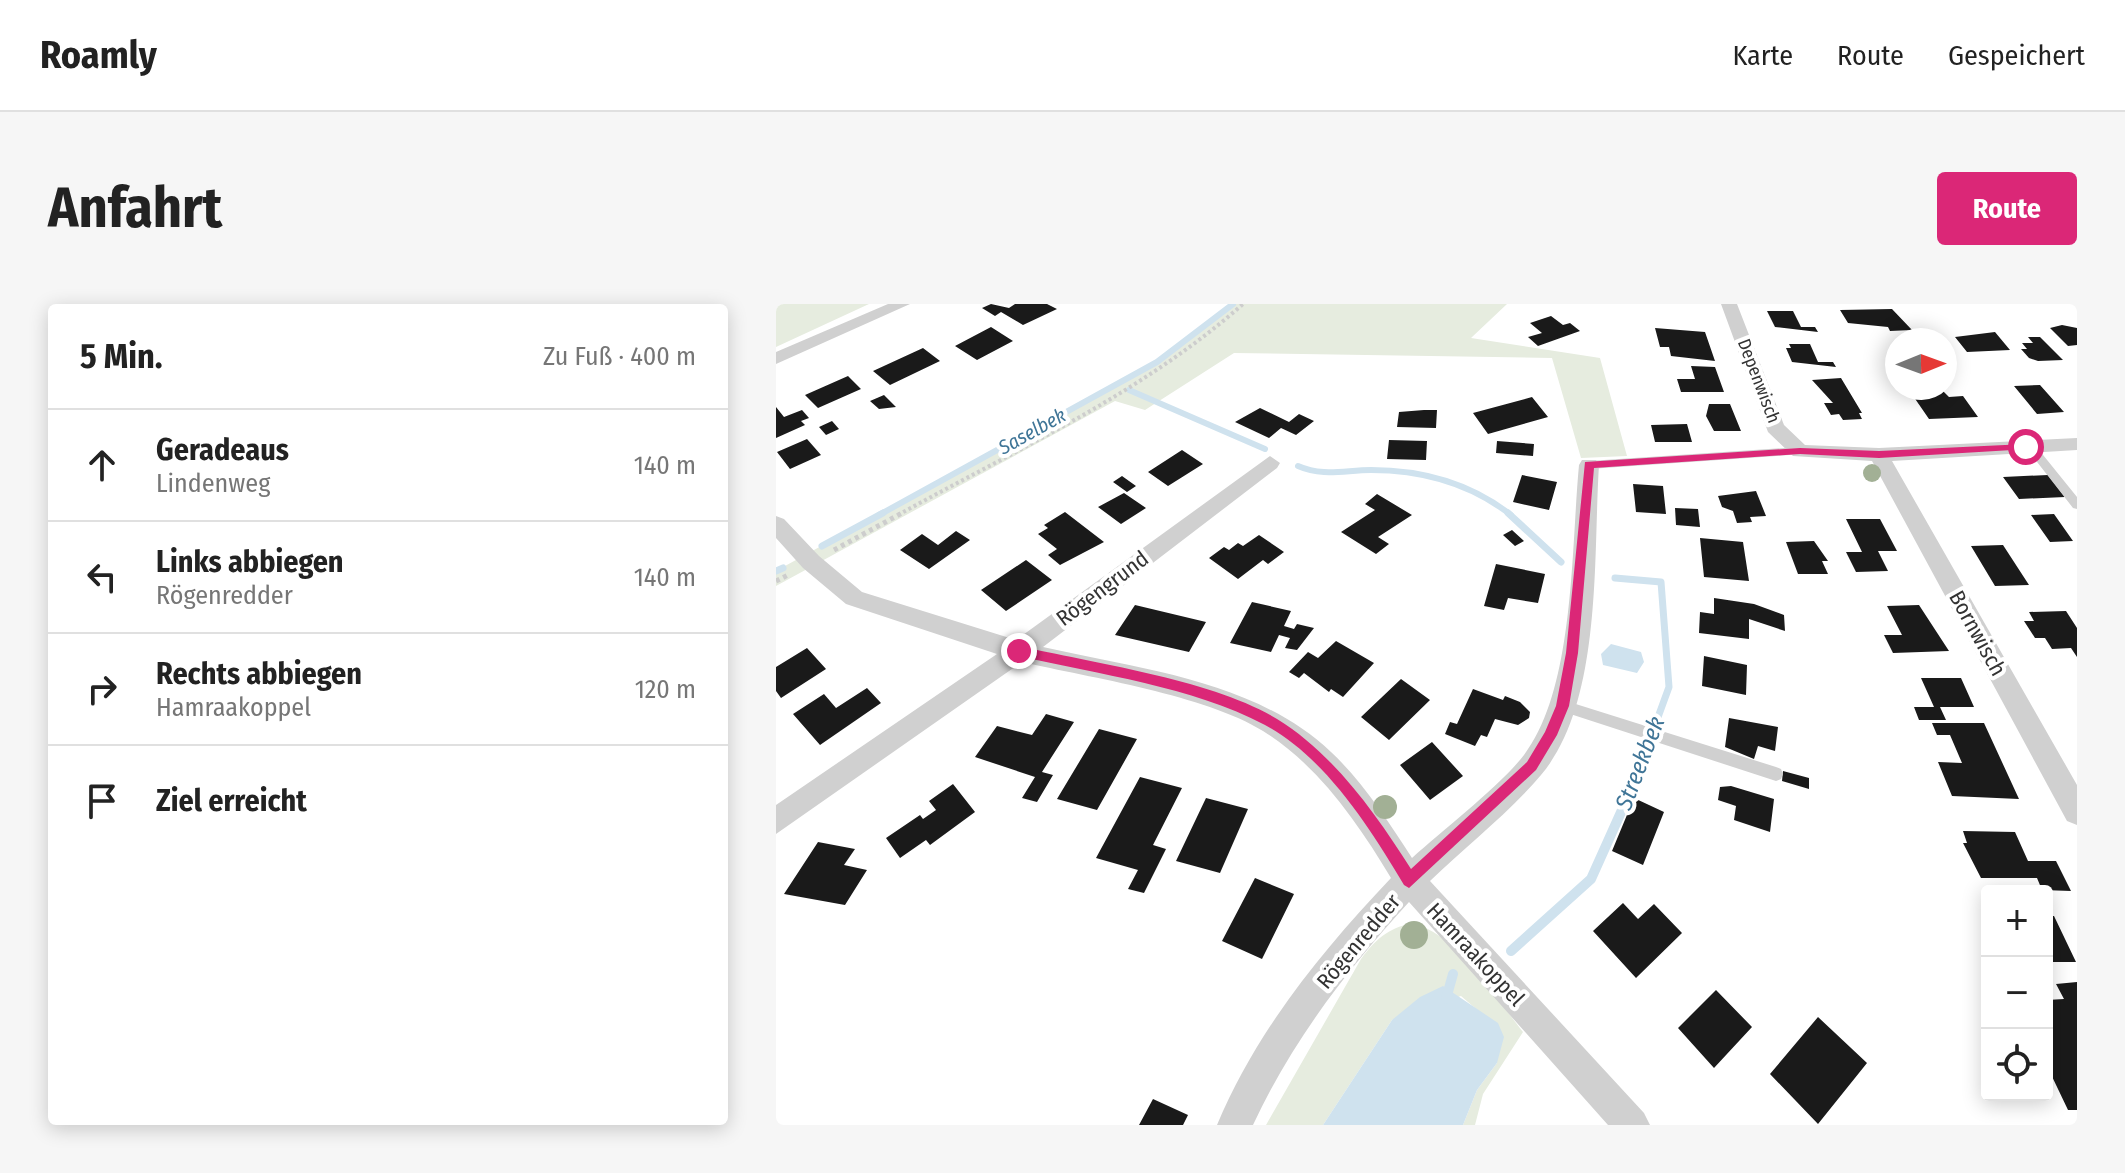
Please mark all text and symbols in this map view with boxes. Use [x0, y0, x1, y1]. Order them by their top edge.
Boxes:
text: Roamly [40, 32, 157, 78]
text: Karte [1732, 39, 1793, 72]
text: Route [1837, 39, 1904, 72]
text: Gespeichert [1948, 39, 2085, 72]
button: Route [1937, 172, 2077, 245]
text: Anfahrt [48, 175, 222, 242]
north arrow [1885, 328, 1957, 400]
text: 5 Min. [80, 336, 163, 377]
street label: Depenwisch [1733, 336, 1785, 426]
text: Zu Fuß · 400 m [543, 341, 696, 372]
water label: Saselbek [993, 403, 1070, 460]
route start [2008, 429, 2044, 465]
text: Geradeaus [156, 432, 289, 468]
icon: ahead [80, 443, 124, 487]
text: 140 m [634, 450, 696, 481]
text: Lindenweg [156, 468, 270, 499]
text: Links abbiegen [156, 544, 344, 580]
street label: Rögengrund [1051, 545, 1154, 632]
icon: left [80, 555, 124, 599]
text: 140 m [634, 562, 696, 593]
text: Rögenredder [156, 580, 293, 611]
street label: Bornwisch [1943, 586, 2012, 681]
route end [1001, 633, 1037, 669]
text: Rechts abbiegen [156, 656, 362, 692]
icon: right [80, 667, 124, 711]
text: 120 m [635, 674, 696, 705]
text: Hamraakoppel [156, 692, 311, 723]
water label: Streekbek [1609, 712, 1671, 815]
icon: arrive [80, 779, 124, 823]
text: Ziel erreicht [156, 783, 307, 819]
map controls [1981, 885, 2053, 1101]
button: + [1981, 885, 2053, 957]
street label: Rögenredder [1311, 888, 1406, 994]
street label: Hamraakoppel [1421, 897, 1530, 1012]
button: − [1981, 957, 2053, 1029]
button: locate [1981, 1029, 2053, 1101]

